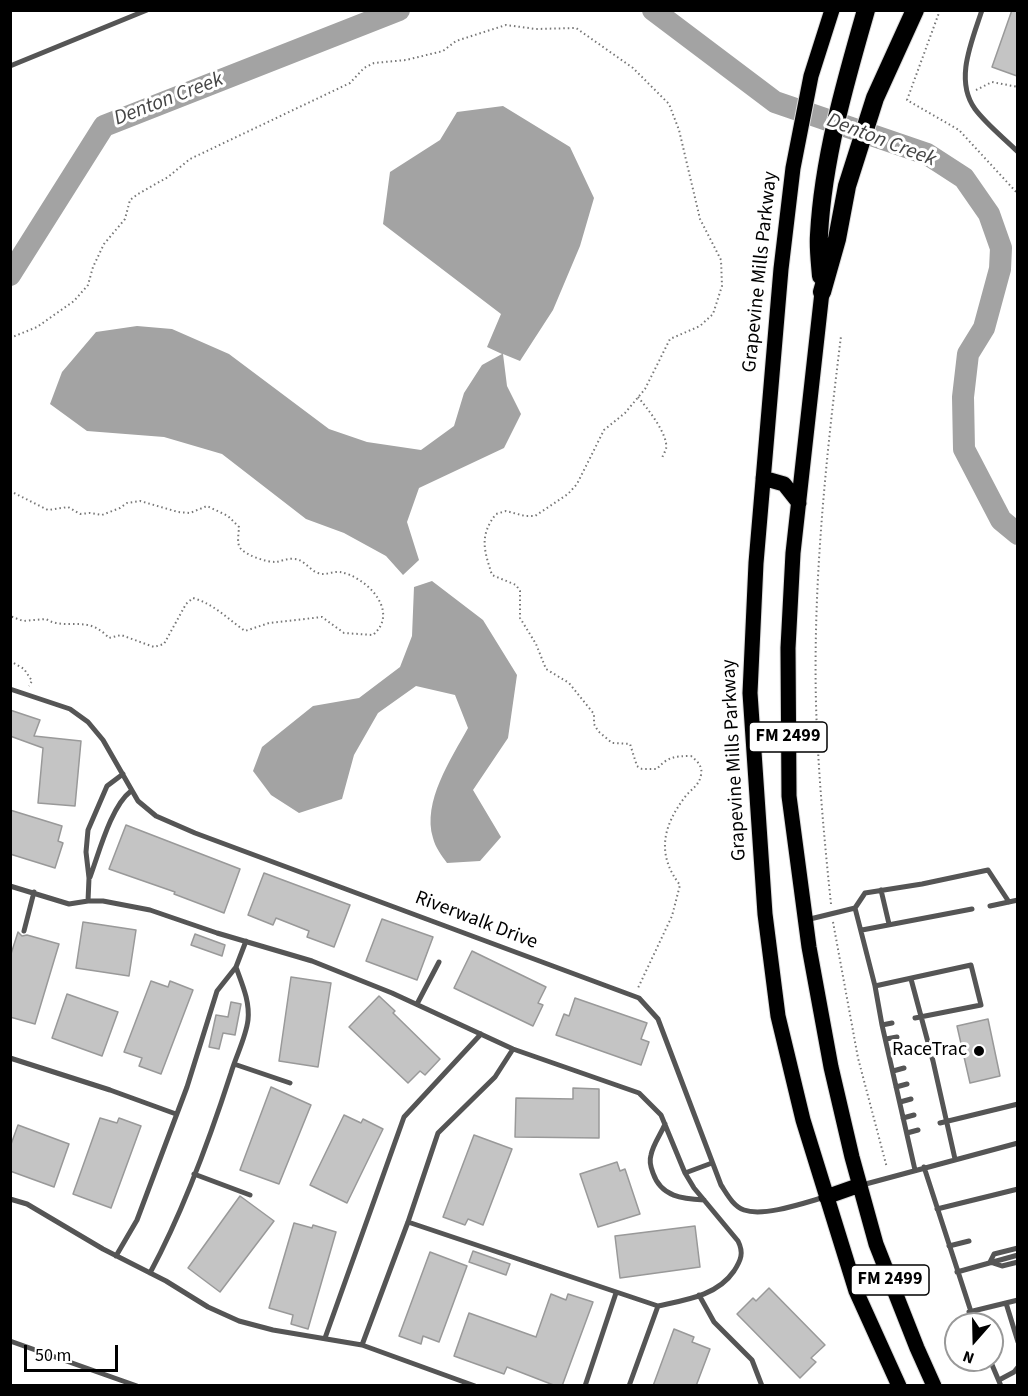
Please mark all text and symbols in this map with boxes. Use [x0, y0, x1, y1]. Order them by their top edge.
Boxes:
water label: Denton Creek [111, 68, 227, 132]
water label: Denton Creek [823, 109, 939, 173]
street label: Grapevine Mills Parkway [739, 170, 783, 374]
street label: Grapevine Mills Parkway [718, 658, 752, 862]
road number: FM 2499 [749, 722, 827, 752]
street label: Riverwalk Drive [411, 887, 541, 955]
place label: RaceTrac [892, 1039, 967, 1063]
marker: RaceTrac [972, 1044, 986, 1058]
road number: FM 2499 [851, 1265, 929, 1295]
north arrow [944, 1312, 1004, 1372]
scale bar [27, 1333, 122, 1371]
text: 50 m [35, 1343, 71, 1368]
text: N [960, 1345, 977, 1369]

